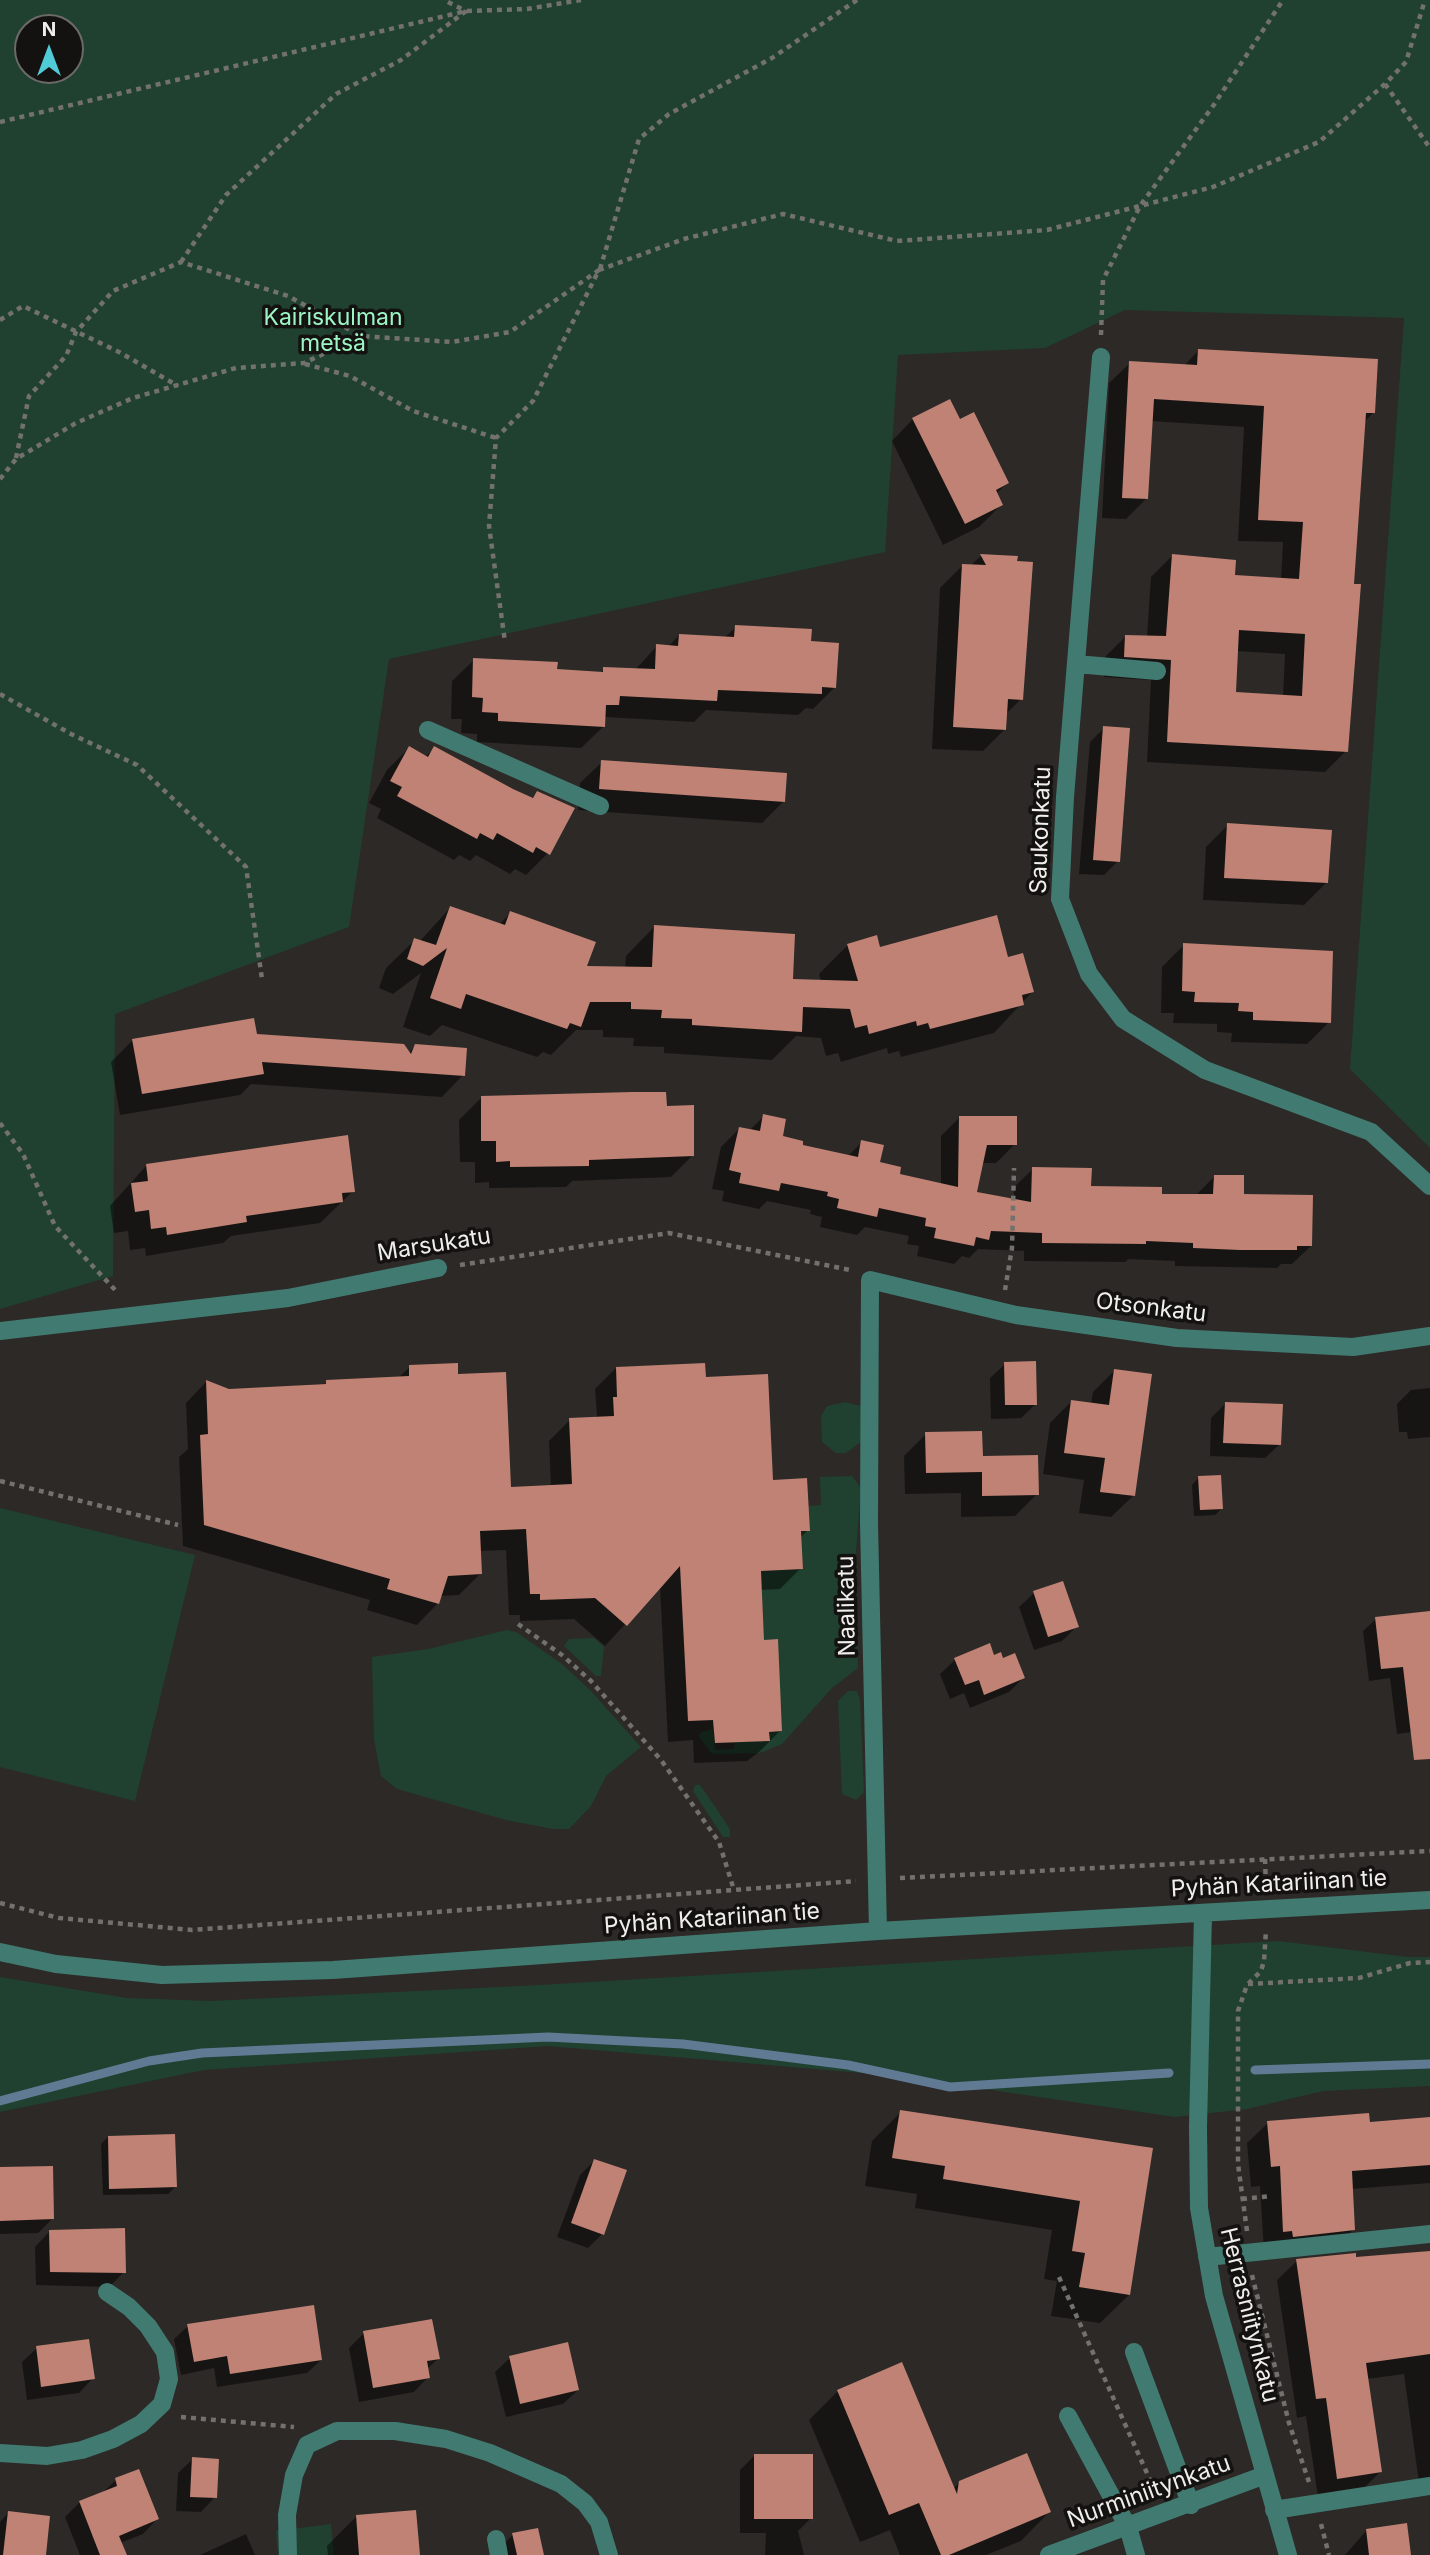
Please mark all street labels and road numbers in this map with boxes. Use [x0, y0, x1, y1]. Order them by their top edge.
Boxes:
street label: Saukonkatu [1025, 766, 1057, 894]
street label: Marsukatu [375, 1222, 493, 1268]
street label: Otsonkatu [1094, 1288, 1208, 1328]
street label: Naalikatu [832, 1555, 862, 1657]
street label: Pyhän Katariinan tie [1170, 1865, 1388, 1903]
street label: Pyhän Katariinan tie [603, 1898, 821, 1940]
street label: Herrasniitynkatu [1214, 2225, 1284, 2405]
street label: Nurminiitynkatu [1064, 2450, 1234, 2534]

